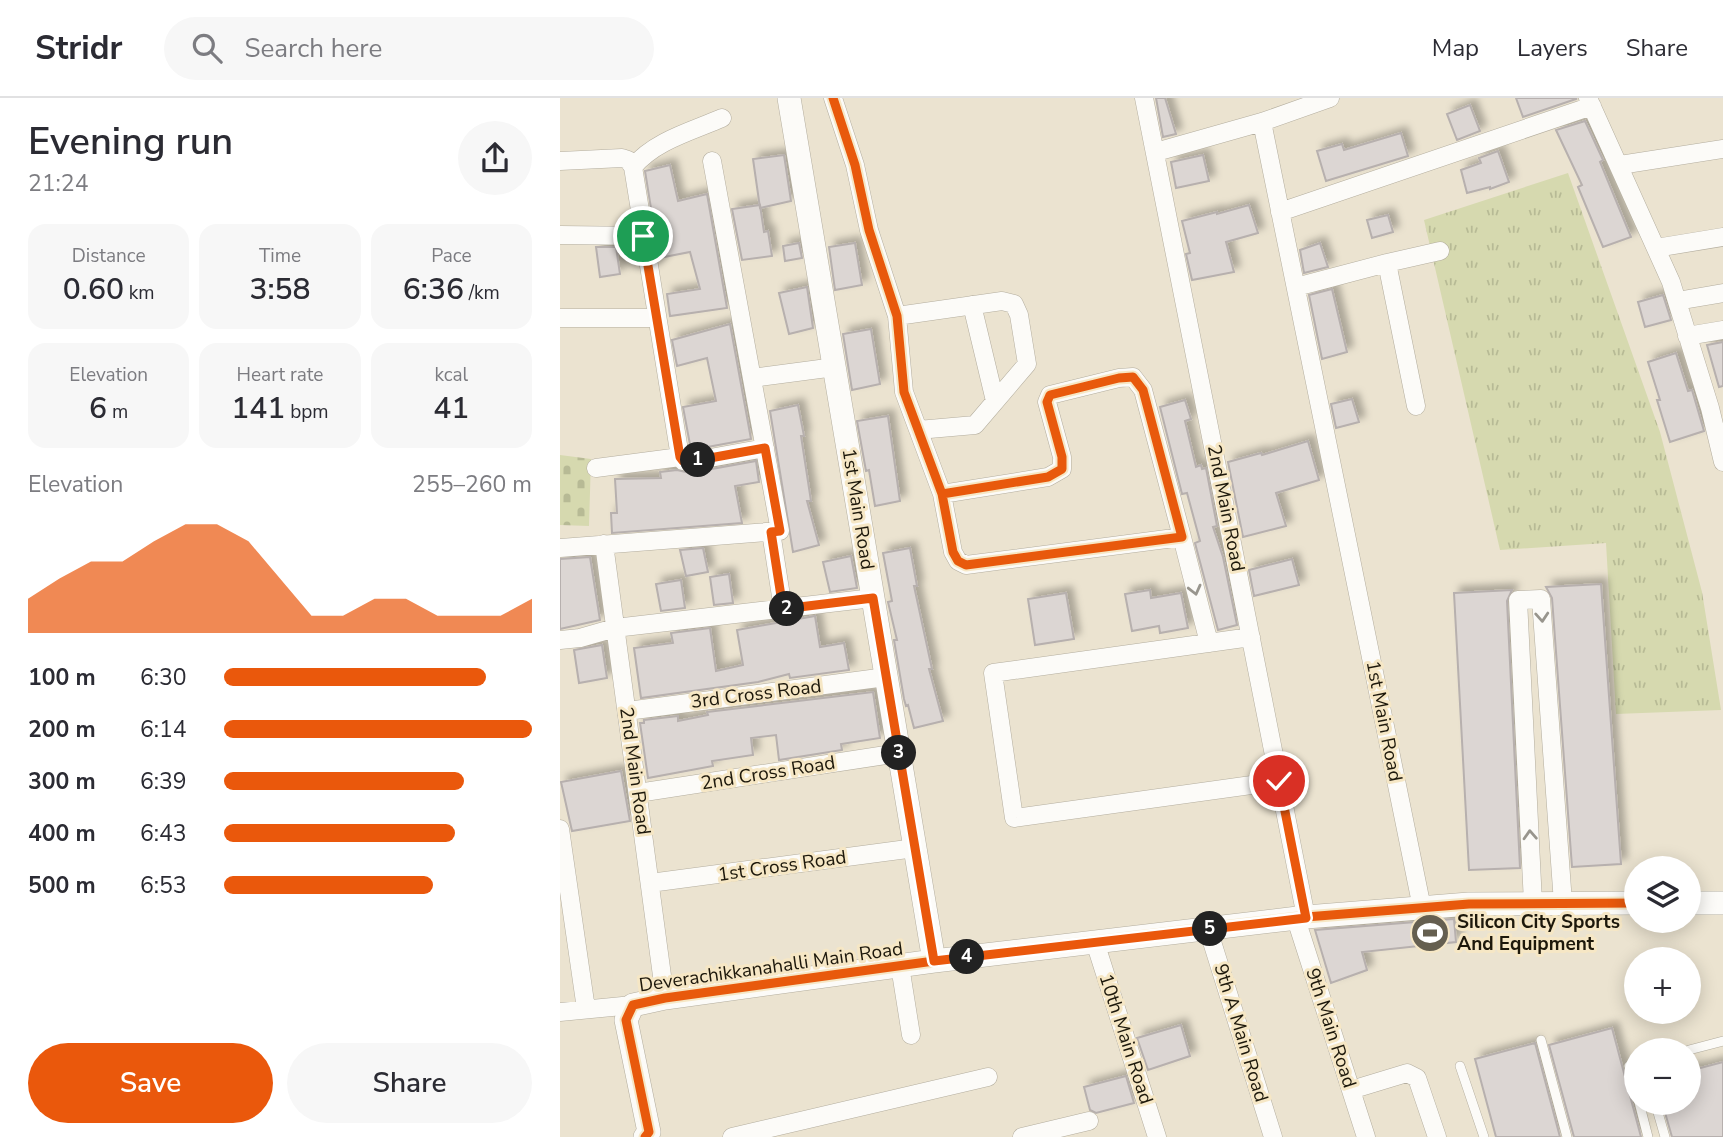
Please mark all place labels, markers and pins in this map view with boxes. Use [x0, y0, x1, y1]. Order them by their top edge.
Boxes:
pin [613, 206, 673, 266]
pin: 1 [680, 442, 716, 478]
pin: 2 [770, 592, 804, 626]
pin: 3 [882, 736, 916, 770]
pin [1249, 751, 1309, 811]
place label: Silicon City Sports And Equipment [1457, 909, 1620, 957]
pin: 5 [1192, 912, 1228, 946]
sports icon: Silicon City Sports And Equipment [1409, 912, 1451, 954]
pin: 4 [950, 940, 984, 974]

